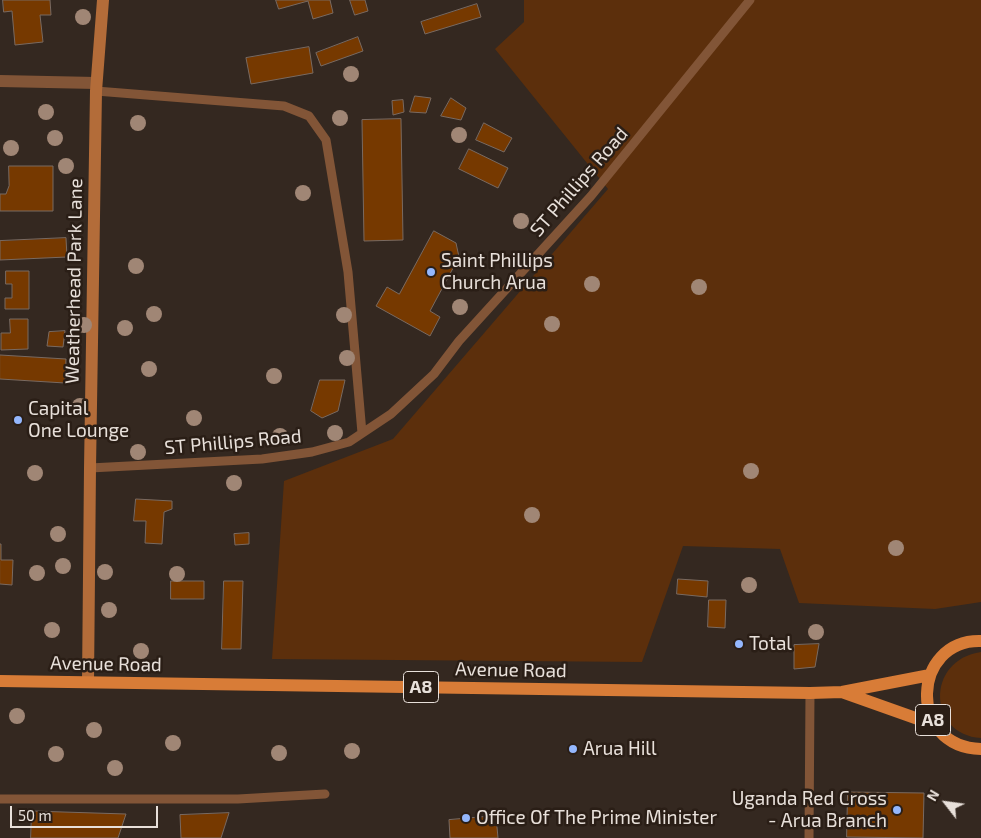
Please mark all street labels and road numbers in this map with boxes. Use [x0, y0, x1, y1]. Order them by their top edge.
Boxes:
street label: ST Phillips Road [525, 123, 633, 241]
street label: Weatherhead Park Lane [61, 178, 87, 384]
street label: ST Phillips Road [163, 425, 303, 459]
street label: Avenue Road [50, 652, 162, 676]
street label: Avenue Road [455, 658, 567, 682]
road number: A8 [404, 672, 438, 702]
road number: A8 [916, 704, 950, 736]

